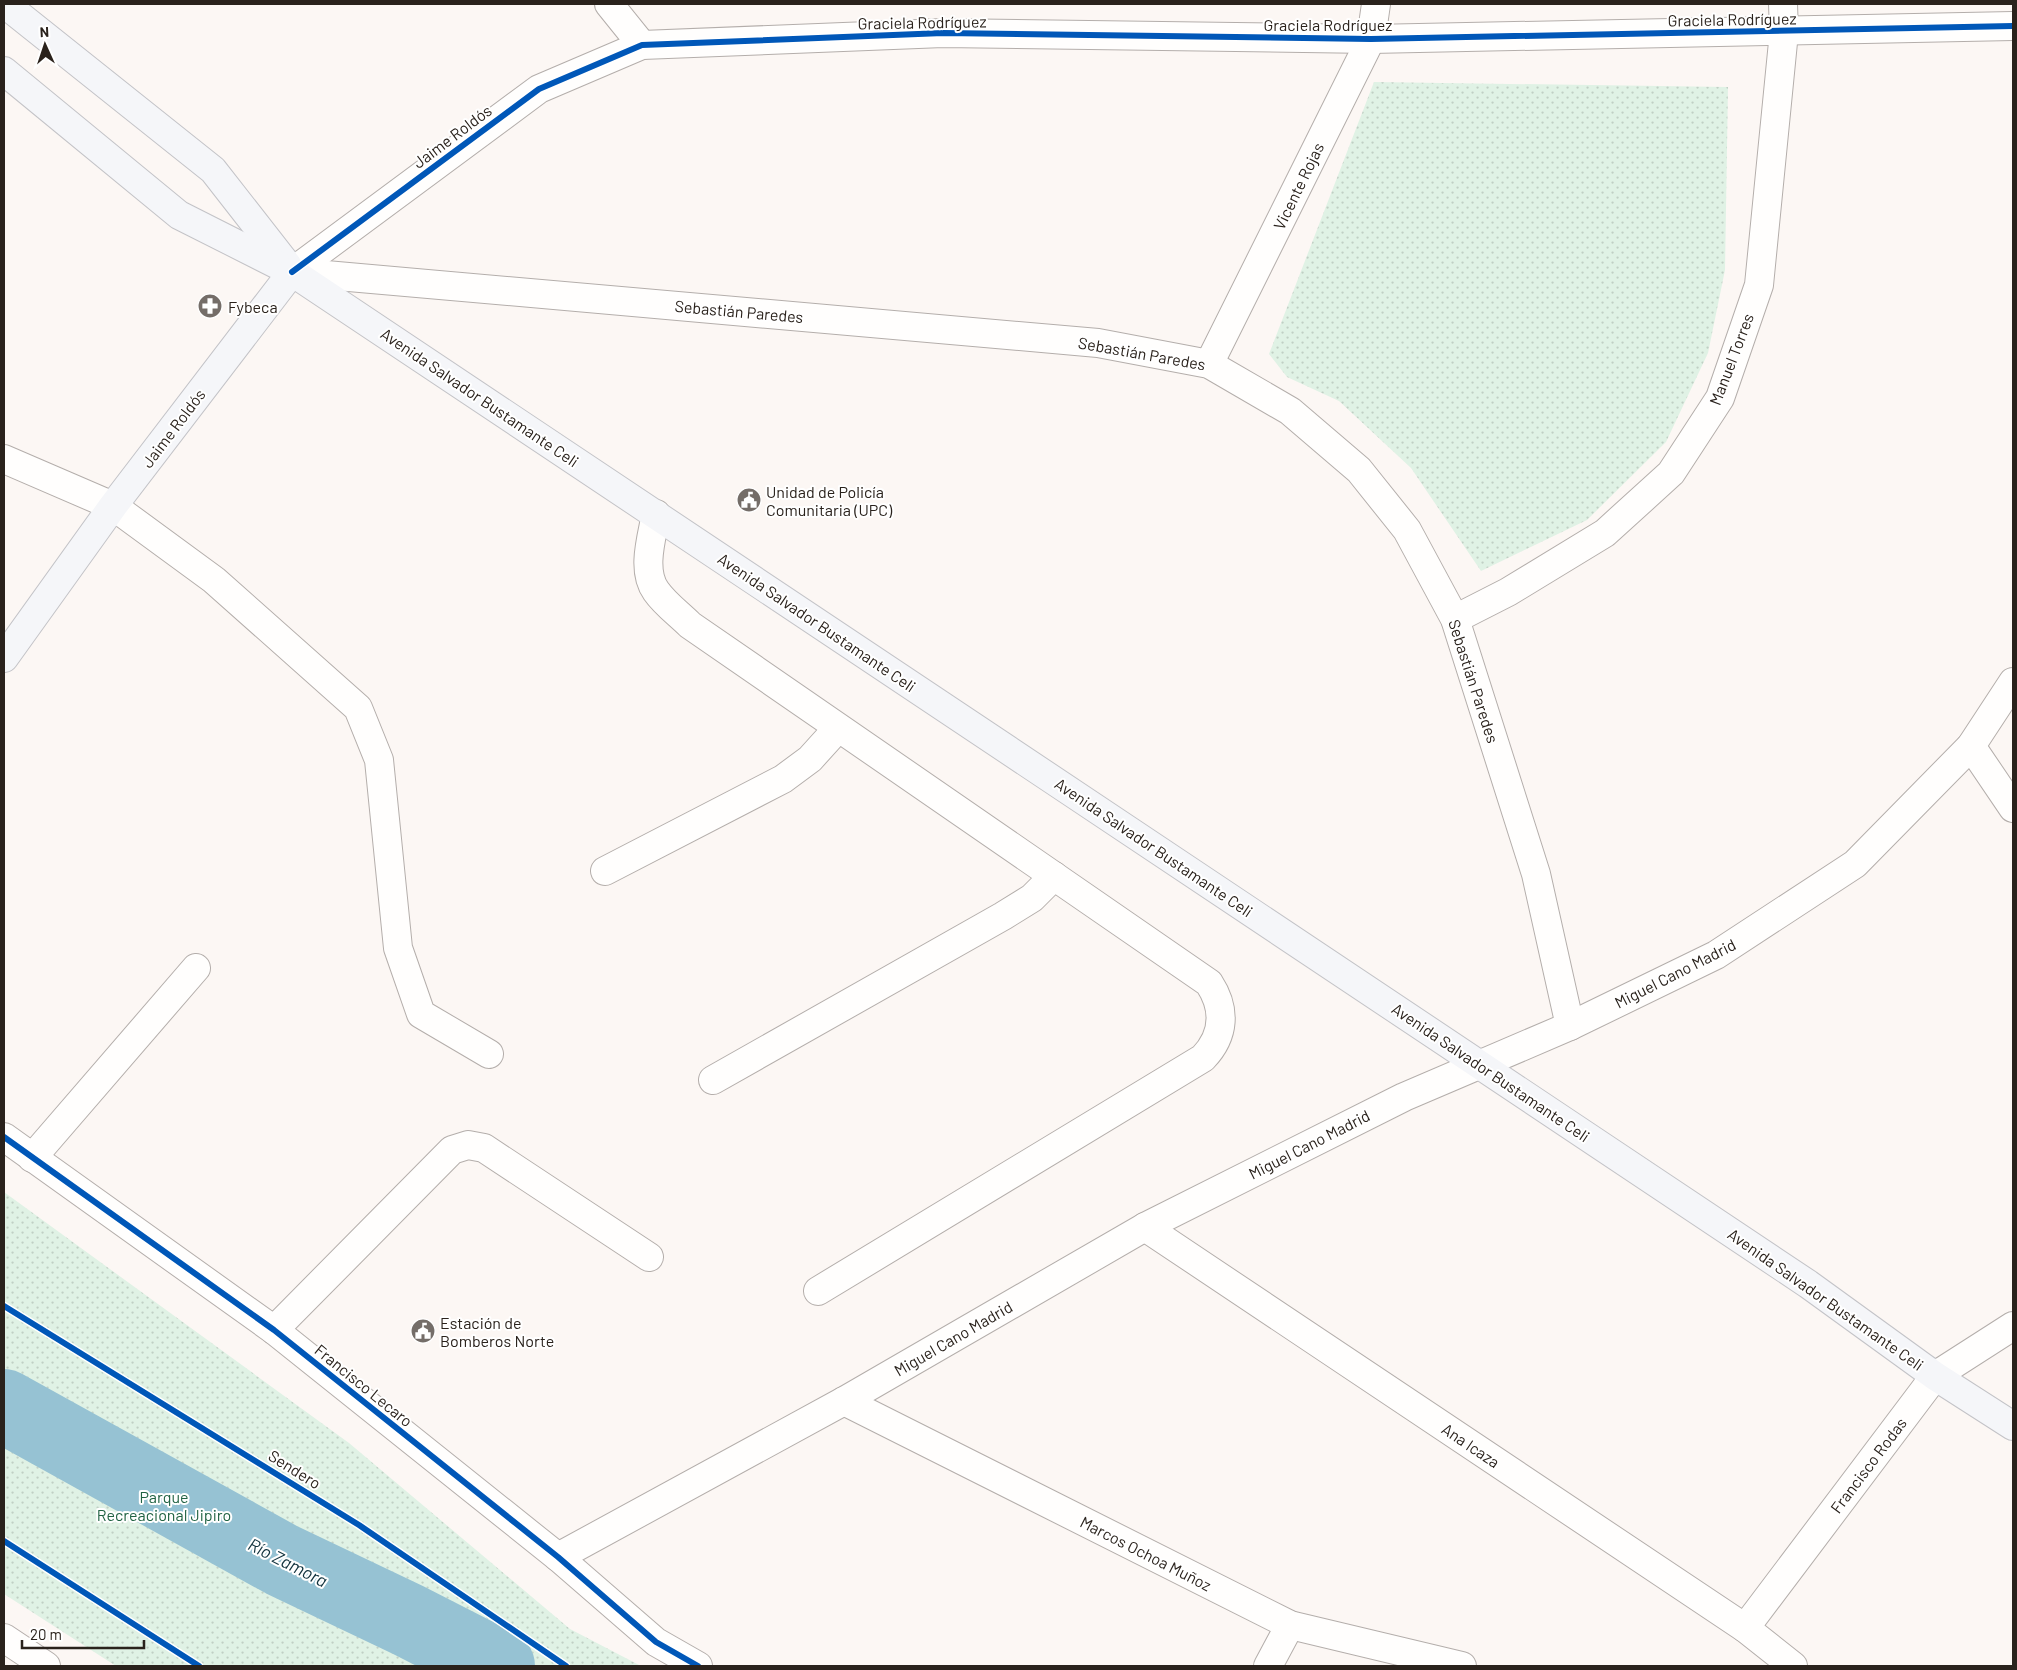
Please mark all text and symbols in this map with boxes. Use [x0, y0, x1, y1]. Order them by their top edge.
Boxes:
street label: Graciela Rodríguez [1667, 8, 1797, 30]
street label: Graciela Rodríguez [857, 11, 987, 33]
street label: Graciela Rodríguez [1264, 15, 1392, 34]
north arrow [20, 20, 70, 70]
text: N [39, 23, 49, 40]
street label: Jaime Roldós [409, 100, 495, 172]
street label: Vicente Rojas [1269, 139, 1327, 233]
pharmacy icon: Fybeca [197, 293, 223, 319]
street label: Sebastián Paredes [674, 296, 804, 326]
place label: Fybeca [228, 297, 278, 316]
street label: Manuel Torres [1705, 311, 1757, 407]
street label: Avenida Salvador Bustamante Celi [377, 324, 583, 470]
street label: Sebastián Paredes [1077, 332, 1207, 374]
street label: Jaime Roldós [137, 385, 209, 471]
place label: Unidad de Policía Comunitaria (UPC) [766, 482, 893, 519]
public building icon: Unidad de Policía Comunitaria (UPC) [736, 487, 762, 513]
street label: Avenida Salvador Bustamante Celi [714, 549, 920, 695]
street label: Sebastián Paredes [1445, 617, 1503, 745]
street label: Avenida Salvador Bustamante Celi [1051, 774, 1257, 920]
street label: Miguel Cano Madrid [1611, 934, 1739, 1012]
street label: Avenida Salvador Bustamante Celi [1388, 999, 1594, 1145]
street label: Miguel Cano Madrid [1245, 1105, 1373, 1183]
street label: Avenida Salvador Bustamante Celi [1724, 1224, 1928, 1374]
street label: Miguel Cano Madrid [891, 1296, 1015, 1380]
place label: Estación de Bomberos Norte [440, 1313, 554, 1350]
public building icon: Estación de Bomberos Norte [410, 1318, 436, 1344]
street label: Francisco Lecaro [311, 1340, 417, 1430]
street label: Francisco Rodas [1826, 1413, 1910, 1517]
street label: Ana Icaza [1438, 1419, 1504, 1471]
street label: Sendero [265, 1446, 325, 1492]
park label: Parque Recreacional Jipiro [97, 1487, 231, 1524]
street label: Marcos Ochoa Muñoz [1077, 1512, 1215, 1594]
water label: Río Zamora [245, 1533, 331, 1591]
scale bar [22, 1618, 145, 1650]
text: 20 m [30, 1625, 62, 1643]

